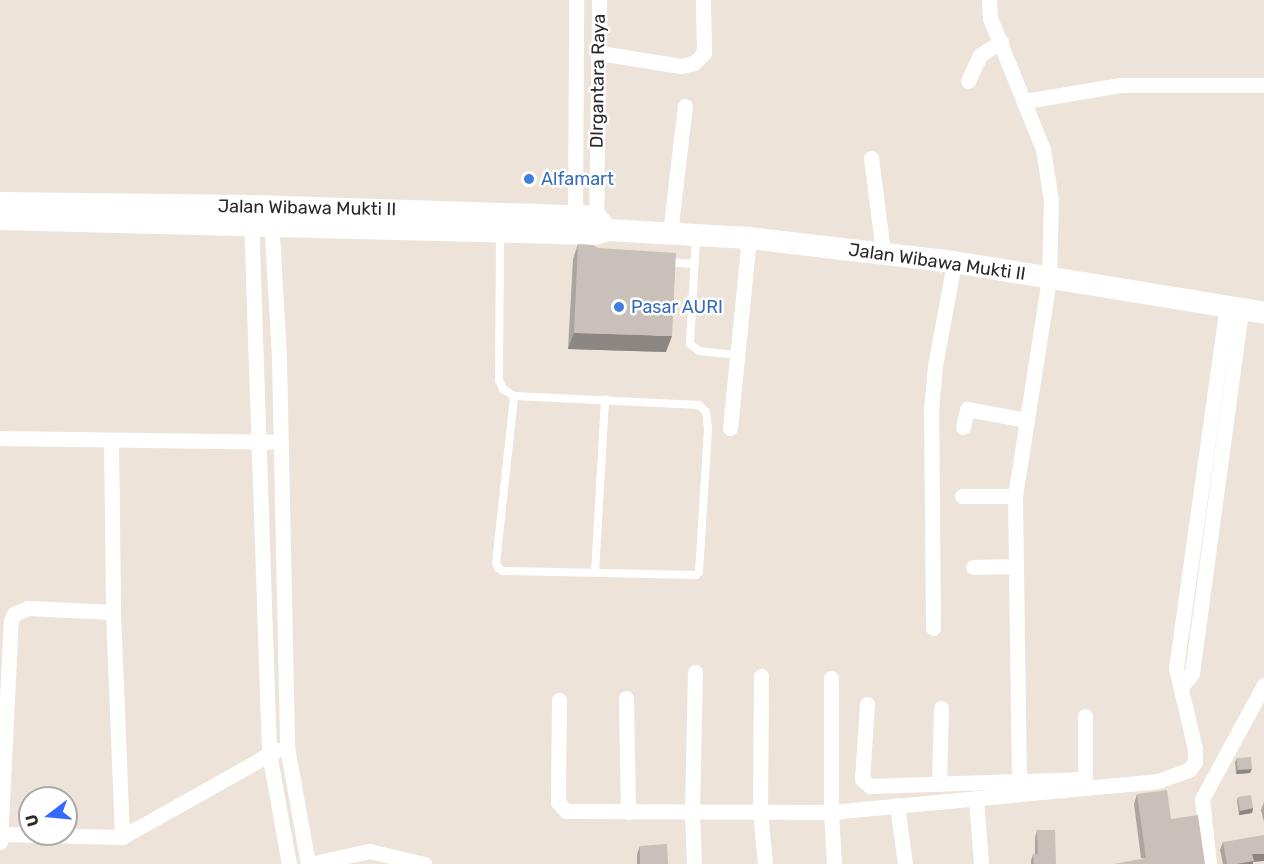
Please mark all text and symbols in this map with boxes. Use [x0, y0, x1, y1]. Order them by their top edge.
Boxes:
street label: DIrgantara Raya [586, 14, 610, 148]
place label: Alfamart [541, 168, 614, 190]
marker: Alfamart [522, 172, 536, 186]
street label: Jalan Wibawa Mukti II [217, 196, 397, 220]
street label: Jalan Wibawa Mukti II [847, 239, 1027, 285]
place label: Pasar AURI [631, 296, 724, 318]
marker: Pasar AURI [612, 300, 626, 314]
north arrow [18, 786, 78, 846]
text: U [21, 812, 43, 829]

